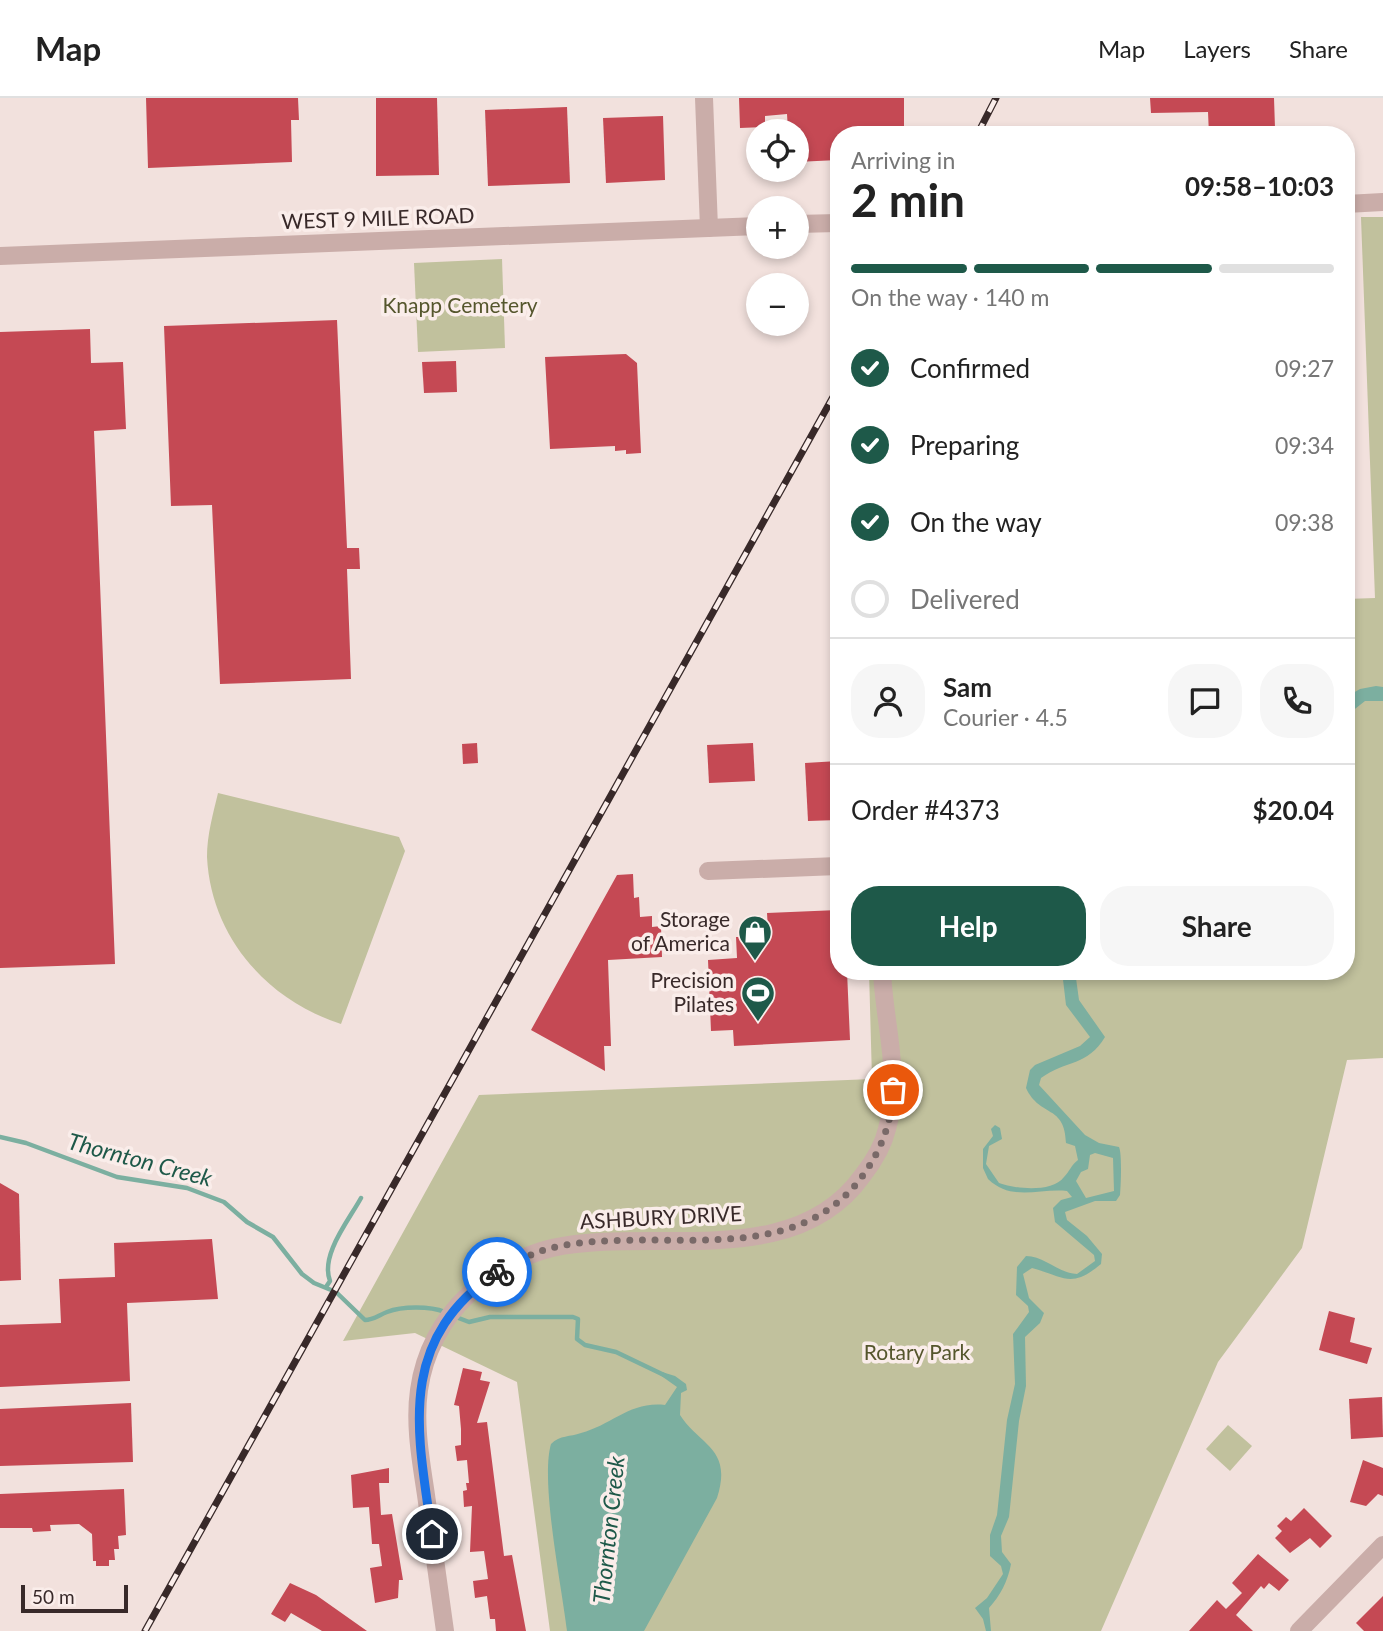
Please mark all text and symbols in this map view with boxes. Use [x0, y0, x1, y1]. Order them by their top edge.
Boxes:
text: Map [35, 28, 101, 68]
text: Map [1098, 34, 1145, 63]
text: Layers [1183, 34, 1251, 63]
text: Share [1289, 34, 1348, 63]
map controls [746, 119, 809, 336]
button: locate [746, 119, 809, 182]
text: Arriving in [851, 146, 955, 174]
text: 09:58–10:03 [1185, 170, 1334, 202]
text: 2 min [851, 172, 965, 227]
button: + [746, 196, 809, 259]
street label: WEST 9 MILE ROAD [281, 202, 475, 233]
button: − [746, 273, 809, 336]
text: On the way · 140 m [851, 283, 1050, 311]
park label: Knapp Cemetery [382, 292, 538, 317]
icon: check [851, 349, 889, 387]
text: Confirmed [910, 352, 1030, 384]
text: 09:27 [1275, 354, 1334, 382]
icon: check [851, 426, 889, 464]
text: Preparing [910, 429, 1019, 461]
text: 09:34 [1275, 431, 1334, 459]
icon: check [851, 503, 889, 541]
text: On the way [910, 506, 1042, 538]
text: 09:38 [1275, 508, 1334, 536]
text: Delivered [910, 583, 1020, 615]
button: person [851, 664, 925, 738]
button: chat [1168, 664, 1242, 738]
button: phone [1260, 664, 1334, 738]
text: Sam [943, 671, 992, 703]
text: Courier · 4.5 [943, 703, 1068, 731]
text: Order #4373 [851, 794, 1000, 826]
text: $20.04 [1252, 794, 1334, 826]
button: Help [851, 886, 1086, 966]
button: Share [1100, 886, 1334, 966]
place label: Storage of America [631, 906, 730, 955]
shop icon: Storage of America [736, 913, 774, 962]
place label: Precision Pilates [650, 967, 734, 1016]
sports icon: Precision Pilates [739, 974, 777, 1023]
pin [863, 1060, 923, 1120]
icon: bag [874, 1071, 912, 1109]
water label: Thornton Creek [65, 1126, 217, 1192]
street label: ASHBURY DRIVE [579, 1200, 743, 1233]
courier [462, 1237, 532, 1307]
icon: bike [478, 1253, 516, 1291]
park label: Rotary Park [864, 1339, 971, 1364]
water label: Thornton Creek [586, 1454, 630, 1605]
pin [402, 1504, 462, 1564]
icon: home [413, 1515, 451, 1553]
scale bar [21, 1582, 128, 1614]
text: 50 m [32, 1585, 75, 1608]

